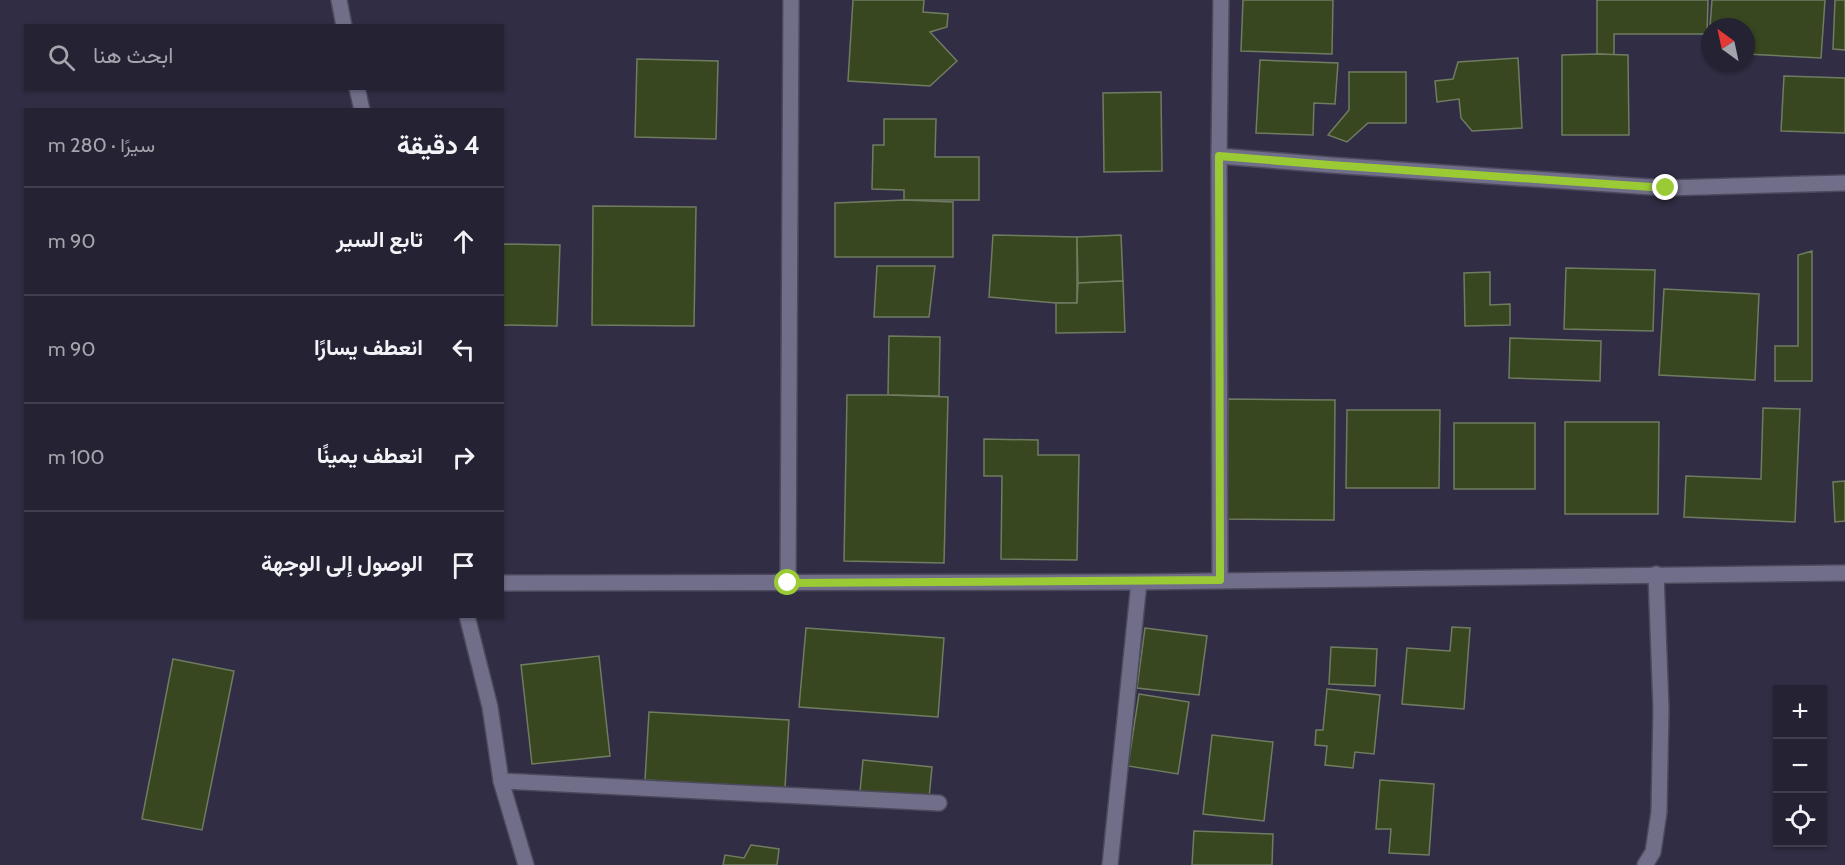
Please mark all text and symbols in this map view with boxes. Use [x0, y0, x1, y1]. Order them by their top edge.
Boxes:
north arrow [1701, 18, 1755, 72]
search box [24, 24, 504, 90]
icon: search [45, 41, 78, 74]
text: ابحث هنا [93, 42, 173, 69]
text: 4 دقيقة [397, 129, 480, 161]
text: سيرًا · 280 m [48, 133, 155, 157]
route end [1652, 174, 1678, 200]
icon: ahead [447, 225, 480, 258]
text: تابع السير [336, 226, 423, 253]
text: 90 m [48, 229, 95, 253]
icon: left [447, 333, 480, 366]
text: انعطف يسارًا [314, 334, 423, 361]
text: 90 m [48, 337, 95, 361]
icon: right [447, 441, 480, 474]
text: انعطف يمينًا [317, 442, 423, 469]
text: 100 m [48, 445, 105, 469]
icon: arrive [447, 549, 480, 582]
text: الوصول إلى الوجهة [261, 550, 423, 577]
route start [774, 569, 800, 595]
map controls [1773, 685, 1827, 847]
button: + [1773, 685, 1827, 739]
button: − [1773, 739, 1827, 793]
button: locate [1773, 793, 1827, 847]

